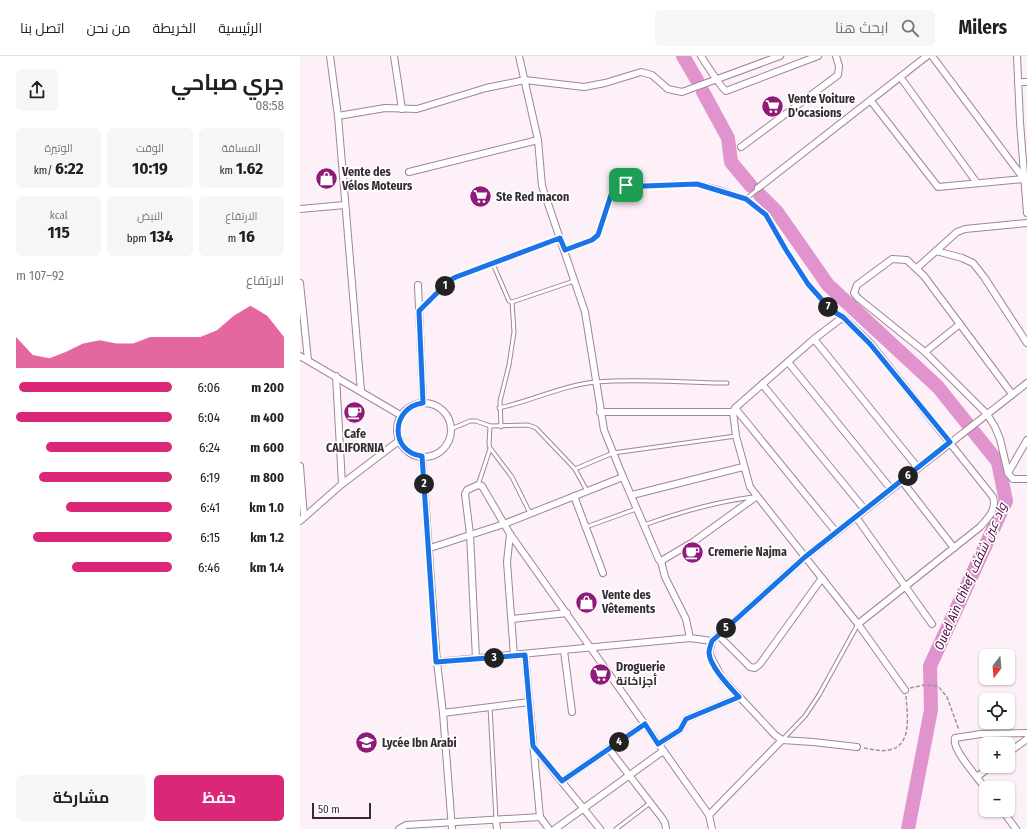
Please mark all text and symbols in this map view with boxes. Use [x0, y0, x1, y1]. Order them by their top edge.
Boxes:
search box [655, 10, 935, 46]
text: Milers [959, 16, 1007, 39]
icon: search [899, 17, 921, 39]
text: ابحث هنا [835, 19, 889, 37]
text: اتصل بنا [20, 20, 65, 37]
text: من نحن [87, 20, 131, 37]
text: الخريطة [153, 20, 196, 37]
text: الرئيسية [218, 20, 262, 37]
button: share [16, 69, 58, 111]
text: جري صباحي [171, 69, 284, 96]
place label: Vente Voiture D'ocasions [787, 92, 855, 120]
supermarket icon: Vente Voiture D'ocasions [760, 93, 786, 119]
text: 08:58 [255, 98, 284, 113]
text: الوتيرة [45, 142, 73, 155]
text: الوقت [136, 142, 164, 155]
text: المسافة [222, 142, 261, 155]
text: 6:22 [55, 158, 84, 179]
text: 10:19 [132, 158, 168, 179]
text: 1.62 [236, 158, 263, 179]
text: /km [34, 164, 55, 177]
text: km [219, 164, 236, 177]
place label: Vente des Vélos Moteurs [341, 165, 413, 193]
shop icon: Vente des Vélos Moteurs [313, 166, 339, 192]
pin [609, 168, 643, 202]
icon: arrive [615, 174, 637, 196]
supermarket icon: Ste Red macon [468, 184, 494, 210]
place label: Ste Red macon [496, 190, 569, 204]
text: kcal [50, 209, 68, 222]
text: النبض [137, 210, 163, 223]
text: الارتفاع [225, 210, 257, 223]
text: 115 [47, 222, 70, 243]
text: 134 [149, 226, 173, 247]
text: 16 [239, 226, 255, 247]
text: bpm [127, 232, 149, 245]
text: m [228, 232, 239, 245]
text: 92–107 m [16, 268, 64, 283]
text: الارتفاع [246, 273, 284, 288]
pin: 1 [435, 276, 455, 296]
text: 1 [443, 279, 447, 292]
pin: 7 [818, 297, 838, 317]
text: 7 [826, 300, 830, 313]
text: 6:06 [198, 380, 220, 395]
text: 200 m [251, 380, 284, 395]
cafe icon: Cafe CALIFORNIA [342, 400, 368, 426]
text: 6:04 [198, 410, 220, 425]
text: 400 m [250, 410, 284, 425]
place label: Cafe CALIFORNIA [326, 427, 384, 455]
text: 6:24 [199, 440, 220, 455]
text: 600 m [250, 440, 284, 455]
pin: 6 [898, 466, 918, 486]
text: 6 [905, 469, 911, 482]
text: 6:19 [200, 470, 220, 485]
text: 800 m [250, 470, 284, 485]
pin: 2 [414, 474, 434, 494]
text: 2 [421, 477, 427, 490]
water label: Oued Aïn Chkef واد عين شقف [931, 499, 1011, 653]
text: 6:41 [200, 500, 220, 515]
text: 1.0 km [249, 500, 284, 515]
text: 6:15 [200, 530, 220, 545]
text: 1.2 km [250, 530, 284, 545]
cafe icon: Cremerie Najma [680, 539, 706, 565]
place label: Cremerie Najma [708, 545, 787, 559]
text: 6:46 [198, 560, 220, 575]
text: 1.4 km [250, 560, 284, 575]
place label: Vente des Vêtements [601, 588, 656, 616]
shop icon: Vente des Vêtements [574, 589, 600, 615]
pin: 5 [716, 618, 736, 638]
text: 5 [723, 621, 729, 634]
pin: 3 [484, 648, 504, 668]
north arrow [979, 649, 1015, 685]
map controls [979, 649, 1015, 817]
text: 3 [491, 651, 497, 664]
place label: Droguerie أجزاخانة [616, 660, 665, 689]
supermarket icon: Droguerie أجزاخانة [587, 661, 613, 687]
button: locate [979, 693, 1015, 729]
school or university icon: Lycée Ibn Arabi [354, 730, 380, 756]
pin: 4 [609, 732, 629, 752]
text: 4 [616, 735, 622, 748]
place label: Lycée Ibn Arabi [382, 736, 457, 750]
button: + [979, 737, 1015, 773]
button: مشاركة [16, 775, 146, 821]
button: حفظ [154, 775, 284, 821]
button: − [979, 781, 1015, 817]
scale bar [312, 801, 371, 820]
text: 50 m [318, 803, 340, 816]

